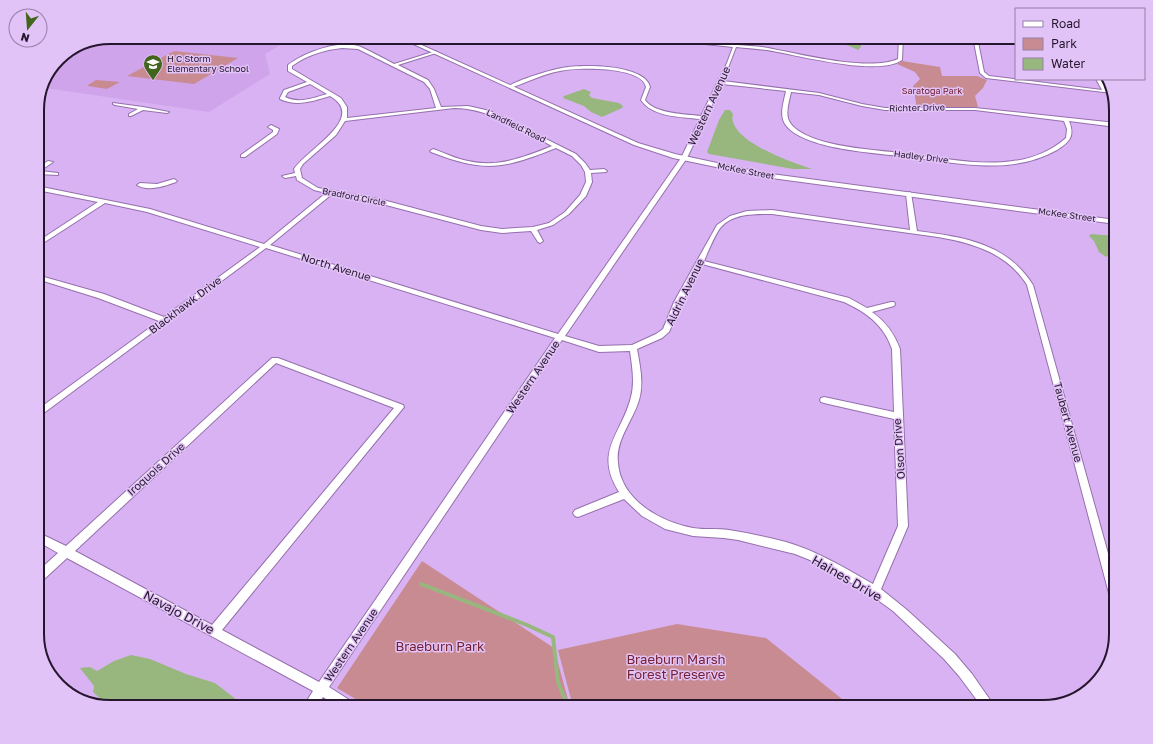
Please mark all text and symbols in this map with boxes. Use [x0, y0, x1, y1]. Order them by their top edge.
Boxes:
north arrow [8, 8, 48, 48]
legend [1015, 8, 1145, 80]
text: Road [1051, 16, 1080, 31]
text: N [19, 31, 31, 45]
text: Park [1051, 36, 1077, 51]
school or university icon: H C Storm Elementary School [142, 53, 164, 81]
place label: H C Storm Elementary School [167, 53, 249, 74]
text: Water [1051, 56, 1085, 71]
street label: Western Avenue [685, 64, 733, 147]
park label: Saratoga Park [902, 85, 962, 96]
street label: Richter Drive [889, 102, 945, 113]
street label: Landfield Road [485, 106, 548, 145]
street label: Hadley Drive [893, 148, 949, 165]
street label: McKee Street [717, 160, 776, 182]
street label: Bradford Circle [321, 185, 387, 208]
street label: McKee Street [1038, 205, 1097, 224]
street label: North Avenue [300, 250, 373, 283]
street label: Aldrin Avenue [663, 256, 706, 327]
street label: Blackhawk Drive [146, 273, 223, 336]
street label: Western Avenue [503, 338, 562, 416]
street label: Taubert Avenue [1052, 380, 1085, 463]
street label: Olson Drive [890, 418, 907, 480]
street label: Iroquois Drive [124, 439, 187, 498]
street label: Haines Drive [809, 551, 885, 605]
street label: Navajo Drive [141, 587, 217, 637]
street label: Western Avenue [321, 606, 380, 684]
park label: Braeburn Park [396, 638, 485, 654]
park label: Braeburn Marsh Forest Preserve [626, 651, 726, 682]

